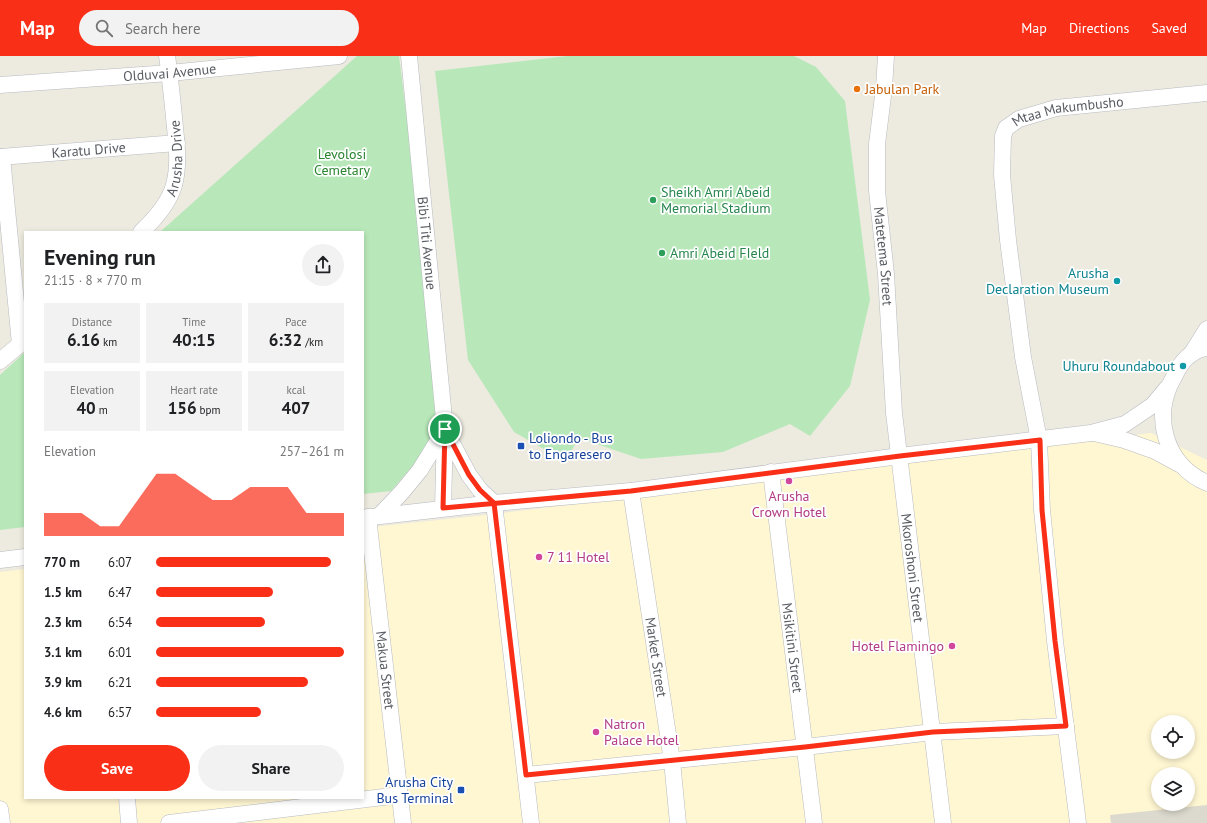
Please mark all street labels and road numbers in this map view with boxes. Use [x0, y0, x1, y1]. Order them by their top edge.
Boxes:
street label: Olduvai Avenue [122, 59, 217, 85]
street label: Mtaa Makumbusho [1008, 92, 1124, 130]
street label: Arusha Drive [162, 119, 186, 199]
street label: Karatu Drive [51, 138, 126, 162]
street label: Bibi Titi Avenue [414, 196, 441, 291]
street label: Matetema Street [870, 206, 897, 306]
street label: Mkoroshoni Street [897, 512, 928, 623]
street label: Msikitini Street [778, 602, 807, 694]
street label: Market Street [641, 616, 671, 699]
street label: Makua Street [372, 630, 399, 710]

